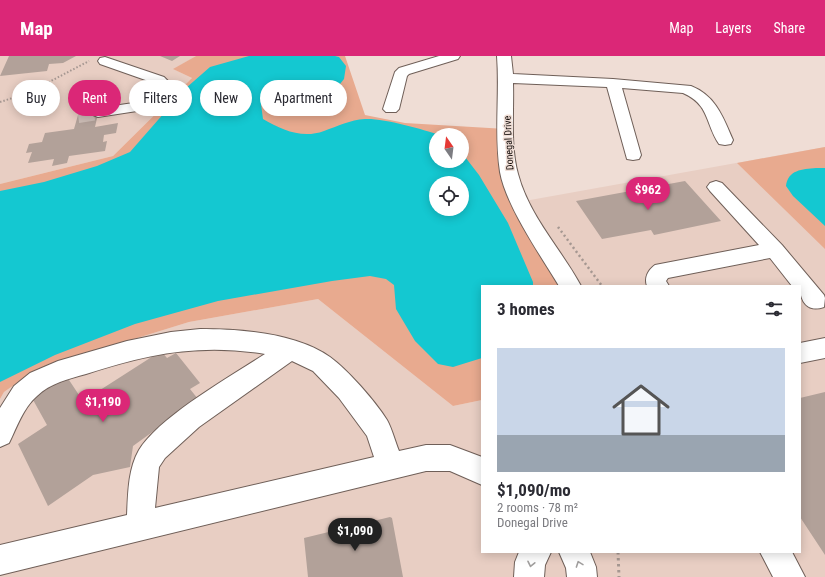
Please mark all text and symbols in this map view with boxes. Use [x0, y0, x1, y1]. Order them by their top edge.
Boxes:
text: Map [20, 17, 53, 40]
text: Map [669, 20, 693, 36]
text: Layers [715, 20, 752, 36]
text: Share [774, 20, 805, 36]
chip: Buy [12, 80, 60, 116]
chip: Rent [68, 80, 121, 116]
chip: Filters [129, 80, 192, 116]
chip: New [200, 80, 252, 116]
chip: Apartment [260, 80, 347, 116]
street label: Donegal Drive [502, 115, 515, 170]
north arrow [429, 128, 469, 168]
map controls [429, 128, 469, 216]
button: locate [429, 176, 469, 216]
pin: $962 [624, 177, 672, 211]
text: $962 [635, 182, 661, 197]
icon: filters [763, 298, 785, 320]
text: 3 homes [497, 299, 555, 319]
icon: home [605, 374, 677, 446]
pin: $1,190 [70, 389, 136, 423]
text: $1,190 [85, 394, 121, 409]
text: $1,090/mo [497, 480, 571, 500]
text: 2 rooms · 78 m² [497, 500, 578, 515]
text: Donegal Drive [497, 515, 568, 530]
pin: $1,090 [322, 518, 388, 552]
text: $1,090 [337, 523, 373, 538]
one-way arrow [527, 561, 535, 567]
one-way arrow [576, 561, 584, 568]

